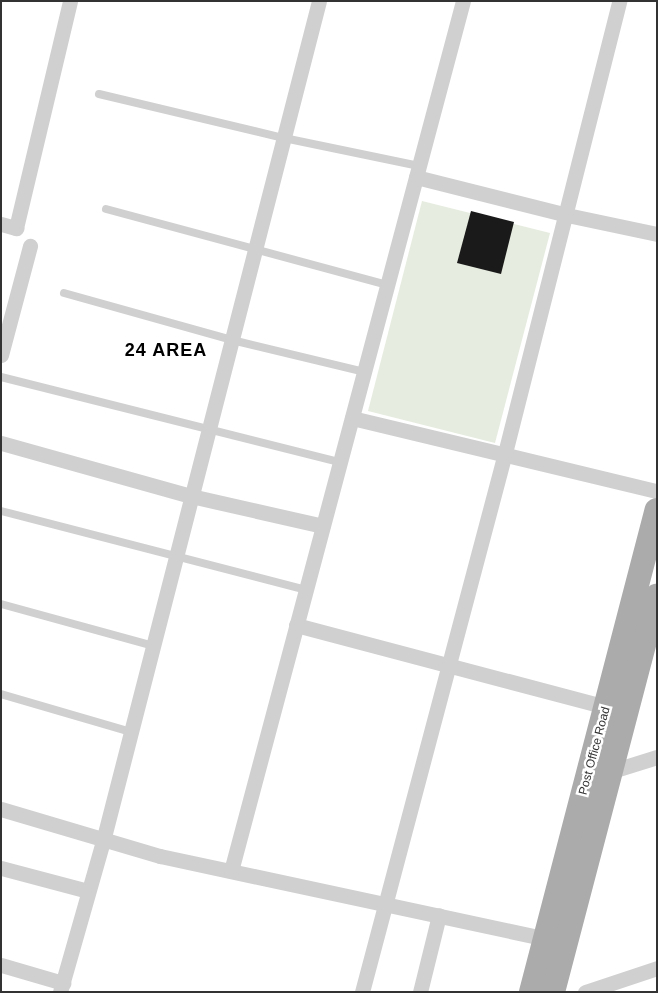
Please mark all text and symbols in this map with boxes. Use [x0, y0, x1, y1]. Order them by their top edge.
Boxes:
district label: 24 AREA [124, 339, 208, 361]
street label: Post Office Road [576, 705, 614, 797]

